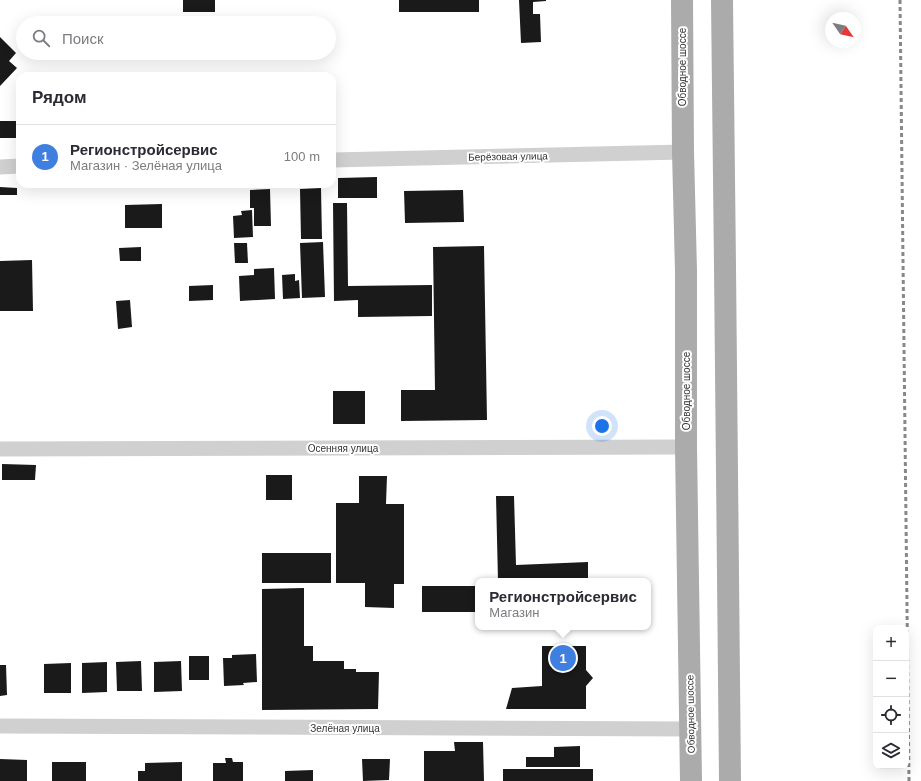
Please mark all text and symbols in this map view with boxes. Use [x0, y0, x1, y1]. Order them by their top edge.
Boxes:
north arrow [825, 12, 861, 48]
search box [16, 16, 336, 60]
icon: search [30, 27, 52, 49]
street label: Обводное шоссе [677, 27, 688, 106]
text: Поиск [62, 30, 104, 47]
text: Рядом [32, 88, 87, 107]
text: Регионстройсервис [70, 141, 218, 158]
text: 1 [41, 149, 49, 164]
text: 100 m [284, 149, 320, 164]
street label: Берёзовая улица [468, 150, 548, 163]
text: Магазин · Зелёная улица [70, 158, 222, 173]
street label: Обводное шоссе [681, 351, 692, 430]
your location [592, 416, 612, 436]
street label: Осенняя улица [308, 443, 379, 454]
popup [475, 578, 651, 630]
text: Регионстройсервис [489, 588, 637, 605]
text: Магазин [489, 605, 539, 620]
map controls [873, 625, 909, 769]
button: + [873, 625, 909, 661]
pin: 1 [550, 643, 576, 673]
button: − [873, 661, 909, 697]
street label: Обводное шоссе [684, 674, 697, 753]
button: locate [873, 697, 909, 733]
street label: Зелёная улица [310, 723, 380, 734]
button: layers [873, 733, 909, 769]

